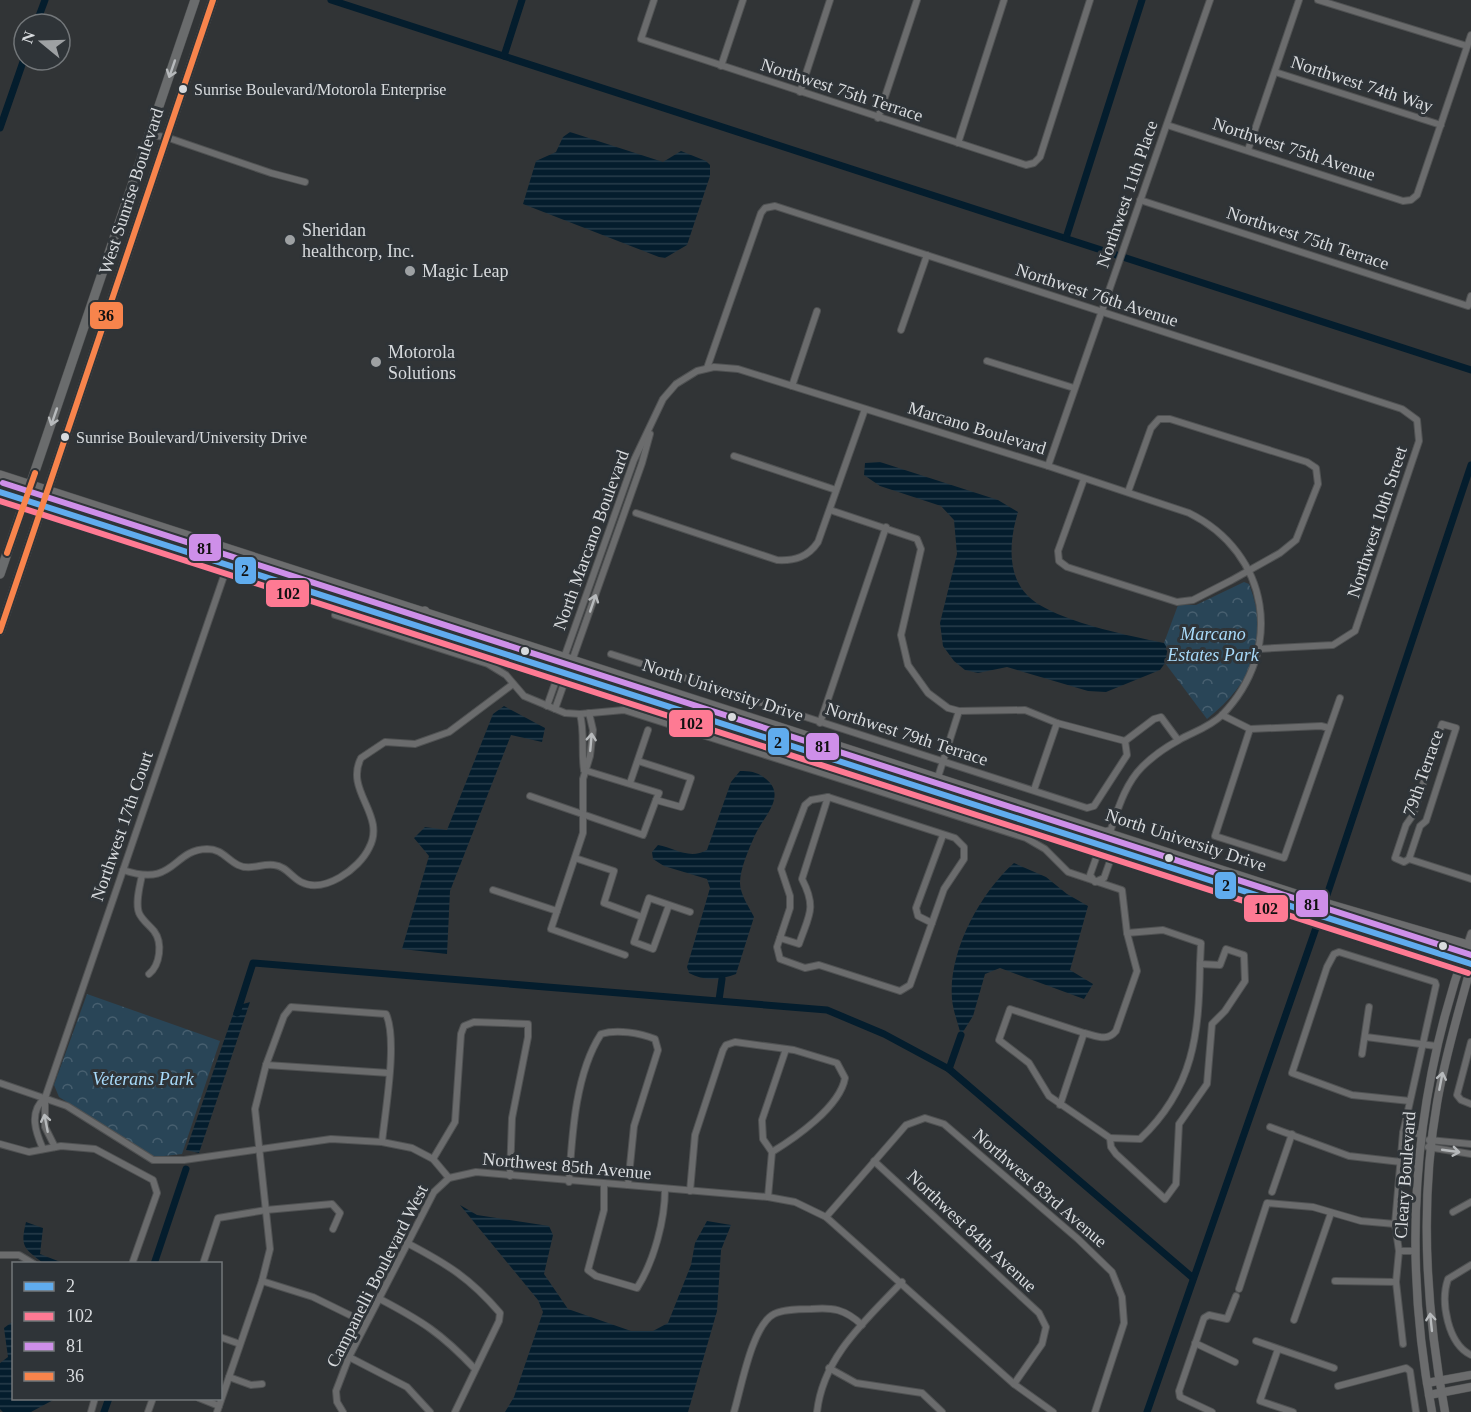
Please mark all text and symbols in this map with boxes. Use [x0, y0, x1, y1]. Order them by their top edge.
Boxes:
north arrow [12, 12, 72, 72]
text: N [18, 29, 38, 46]
street label: Northwest 74th Way [1288, 52, 1436, 116]
street label: Northwest 75th Terrace [758, 54, 926, 126]
one-way arrow [165, 59, 176, 78]
place label: Sunrise Boulevard/Motorola Enterprise [194, 81, 446, 99]
marker: Sunrise Boulevard/Motorola Enterprise [177, 83, 189, 95]
street label: West Sunrise Boulevard [95, 105, 167, 277]
street label: Northwest 75th Avenue [1210, 113, 1378, 185]
street label: Northwest 11th Place [1092, 118, 1162, 270]
street label: Northwest 75th Terrace [1224, 202, 1392, 274]
place label: Sheridan healthcorp, Inc. [302, 220, 414, 261]
marker: Sheridan healthcorp, Inc. [283, 233, 297, 247]
street label: Northwest 76th Avenue [1013, 259, 1181, 331]
place label: Magic Leap [422, 261, 508, 281]
marker: Magic Leap [403, 264, 417, 278]
line badge: 36 [89, 301, 124, 330]
text: 36 [98, 307, 114, 324]
place label: Motorola Solutions [388, 342, 456, 383]
marker: Motorola Solutions [369, 355, 383, 369]
street label: Marcano Boulevard [905, 397, 1049, 459]
one-way arrow [47, 407, 58, 426]
place label: Sunrise Boulevard/University Drive [76, 429, 307, 447]
marker: Sunrise Boulevard/University Drive [59, 431, 71, 443]
street label: Northwest 10th Street [1343, 444, 1411, 600]
street label: North Marcano Boulevard [549, 447, 633, 633]
line badge: 81 [188, 533, 222, 562]
text: 81 [197, 540, 213, 557]
line badge: 2 [234, 556, 257, 585]
text: 2 [241, 562, 249, 579]
line badge: 102 [265, 579, 310, 608]
text: 102 [276, 585, 300, 602]
one-way arrow [588, 594, 599, 613]
park label: Marcano Estates Park [1166, 624, 1260, 665]
unlabelled marker [519, 645, 531, 657]
street label: North University Drive [640, 655, 806, 725]
street label: Northwest 79th Terrace [823, 698, 991, 770]
line badge: 102 [668, 709, 714, 738]
unlabelled marker [726, 711, 738, 723]
text: 102 [679, 715, 703, 732]
line badge: 2 [767, 727, 790, 756]
street label: 79th Terrace [1399, 727, 1447, 819]
line badge: 81 [805, 732, 840, 761]
one-way arrow [586, 733, 597, 752]
text: 2 [774, 734, 782, 751]
text: 81 [815, 738, 831, 755]
street label: Northwest 17th Court [87, 749, 157, 903]
street label: North University Drive [1103, 805, 1269, 875]
unlabelled marker [1163, 852, 1175, 864]
line badge: 2 [1214, 871, 1237, 900]
text: 2 [1222, 877, 1230, 894]
line badge: 81 [1295, 889, 1329, 918]
line badge: 102 [1243, 894, 1289, 923]
text: 81 [1304, 896, 1320, 913]
text: 102 [1254, 900, 1278, 917]
unlabelled marker [1437, 940, 1449, 952]
park label: Veterans Park [92, 1069, 195, 1089]
one-way arrow [1436, 1072, 1447, 1092]
street label: Cleary Boulevard [1391, 1111, 1419, 1239]
one-way arrow [40, 1114, 51, 1133]
street label: Northwest 83rd Avenue [969, 1124, 1111, 1252]
one-way arrow [1440, 1146, 1460, 1157]
street label: Northwest 85th Avenue [482, 1149, 652, 1183]
street label: Northwest 84th Avenue [903, 1166, 1041, 1296]
street label: Campanelli Boulevard West [322, 1181, 432, 1371]
legend [12, 1262, 222, 1400]
text: 2 [66, 1276, 75, 1296]
text: 102 [66, 1306, 93, 1326]
one-way arrow [1425, 1313, 1436, 1333]
text: 81 [66, 1336, 84, 1356]
text: 36 [66, 1366, 84, 1386]

